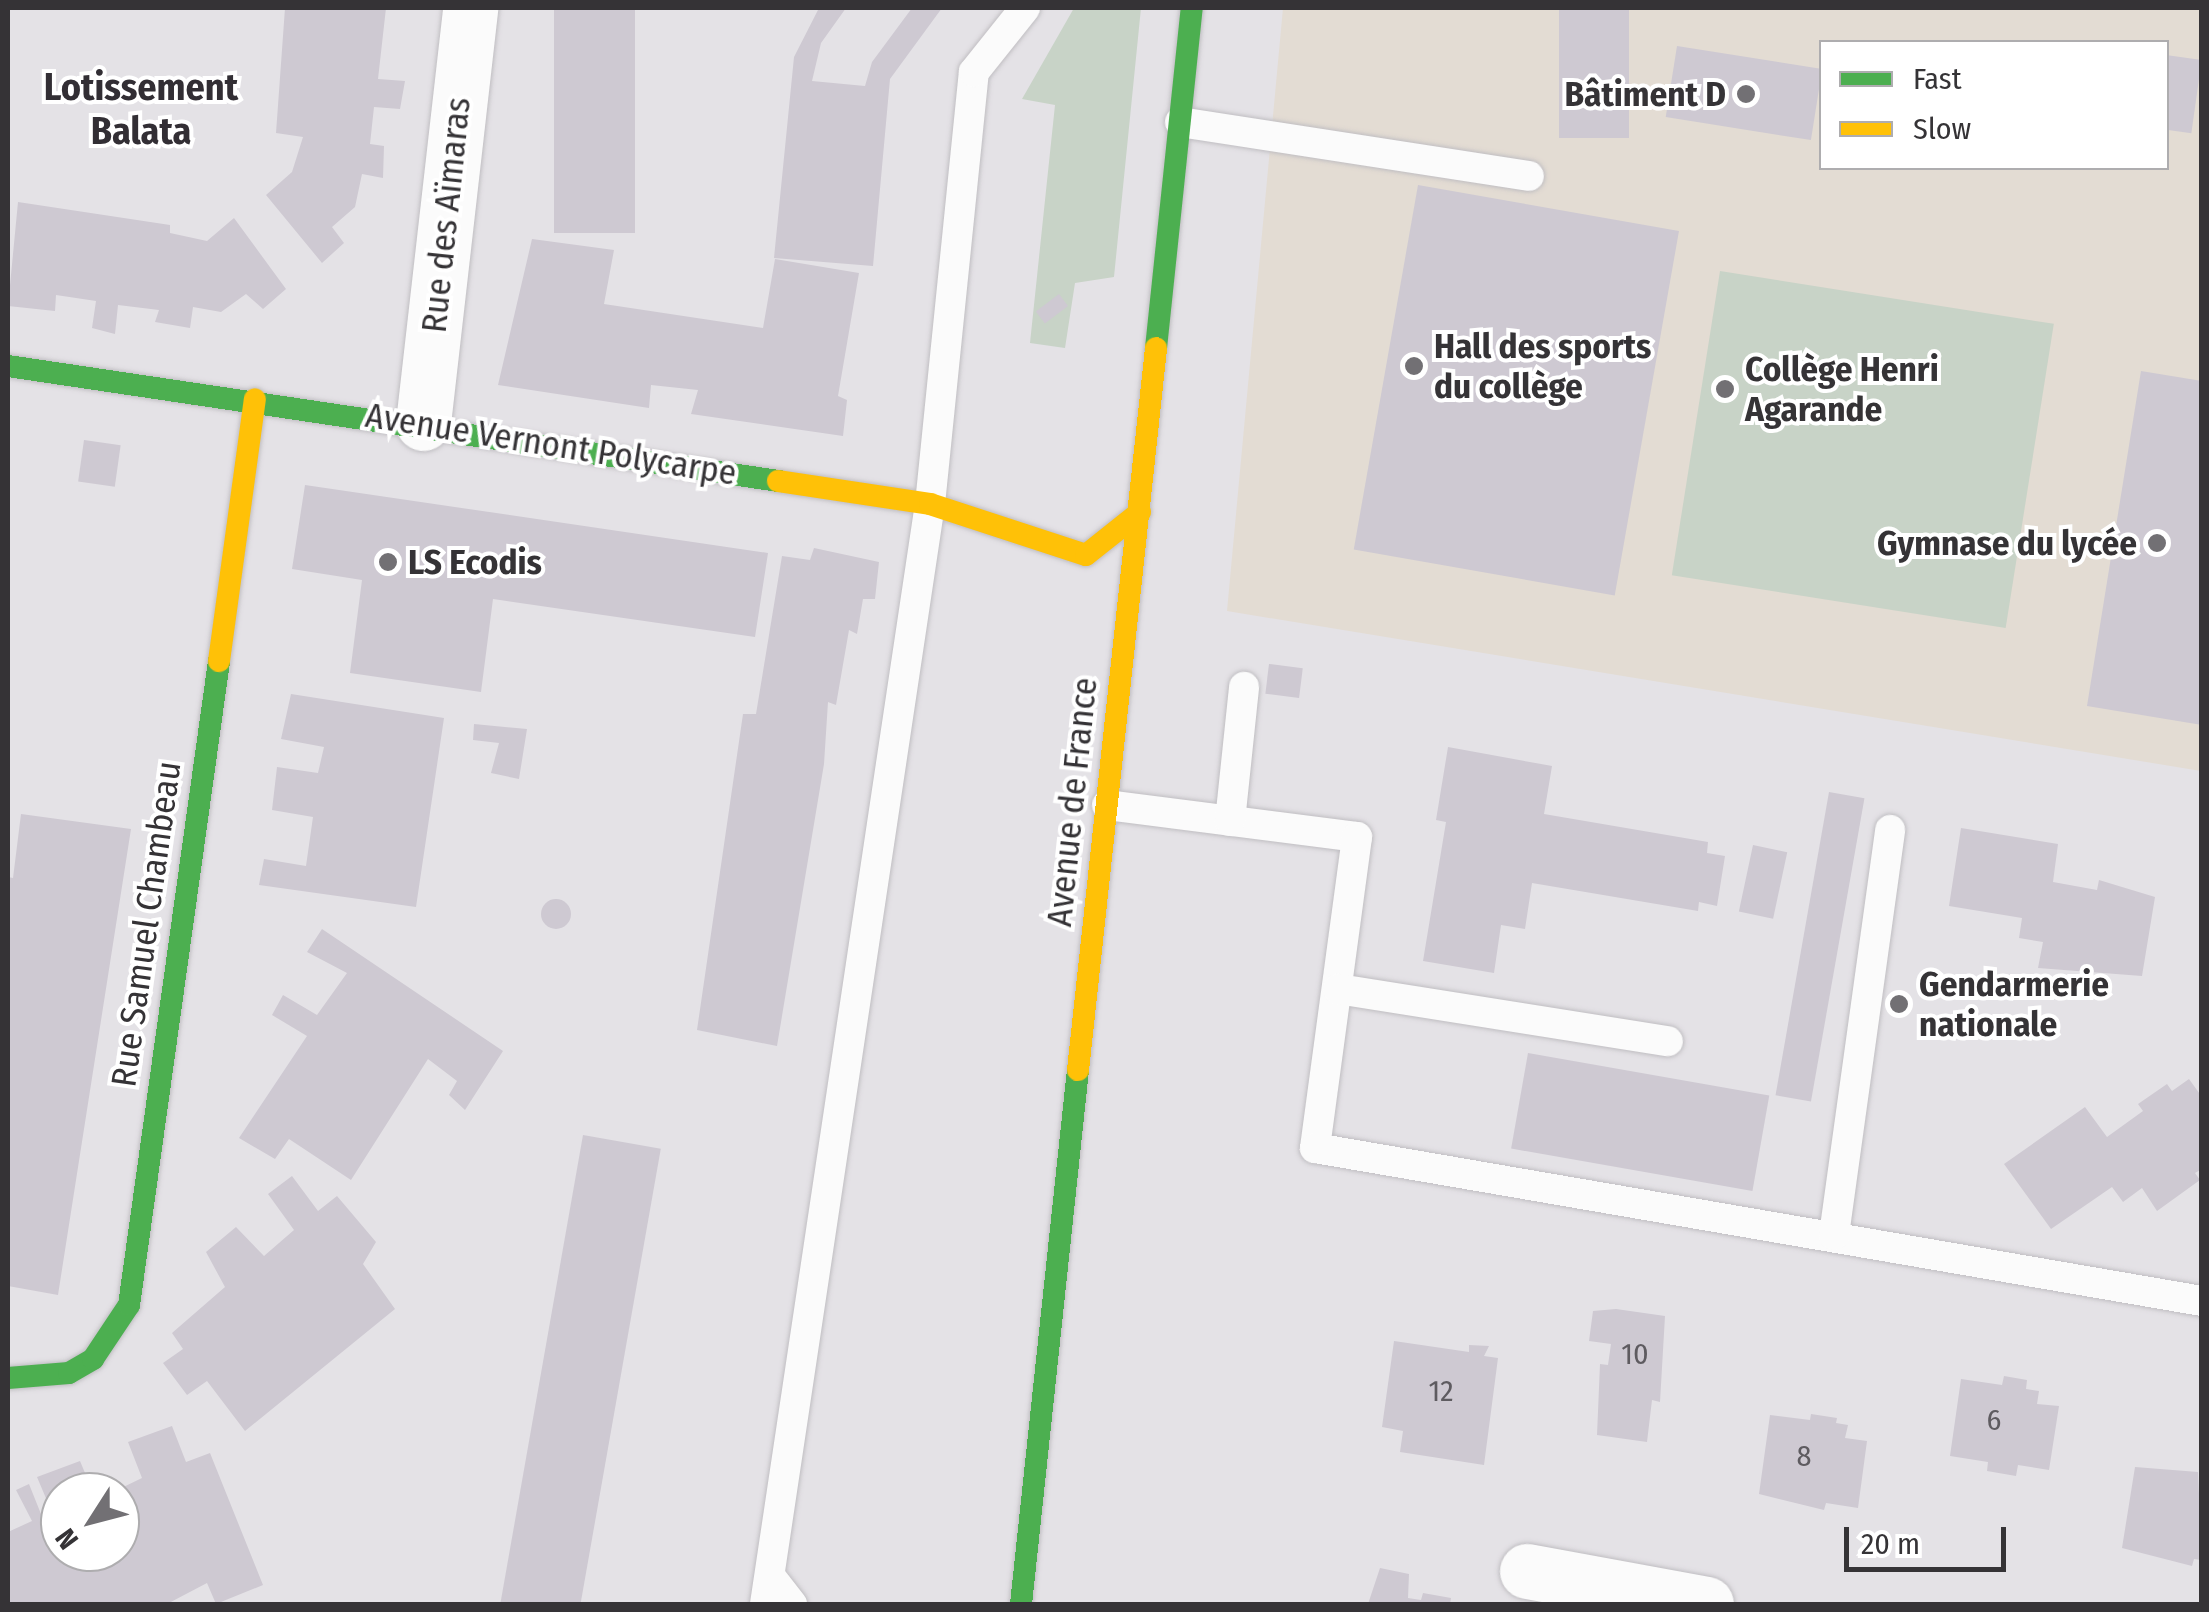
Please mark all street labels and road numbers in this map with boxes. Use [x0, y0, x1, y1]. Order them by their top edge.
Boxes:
street label: Rue des Aïmaras [413, 95, 479, 335]
street label: Avenue Vernont Polycarpe [363, 394, 739, 494]
street label: Avenue de France [1038, 675, 1106, 929]
street label: Rue Samuel Chambeau [102, 758, 190, 1090]

